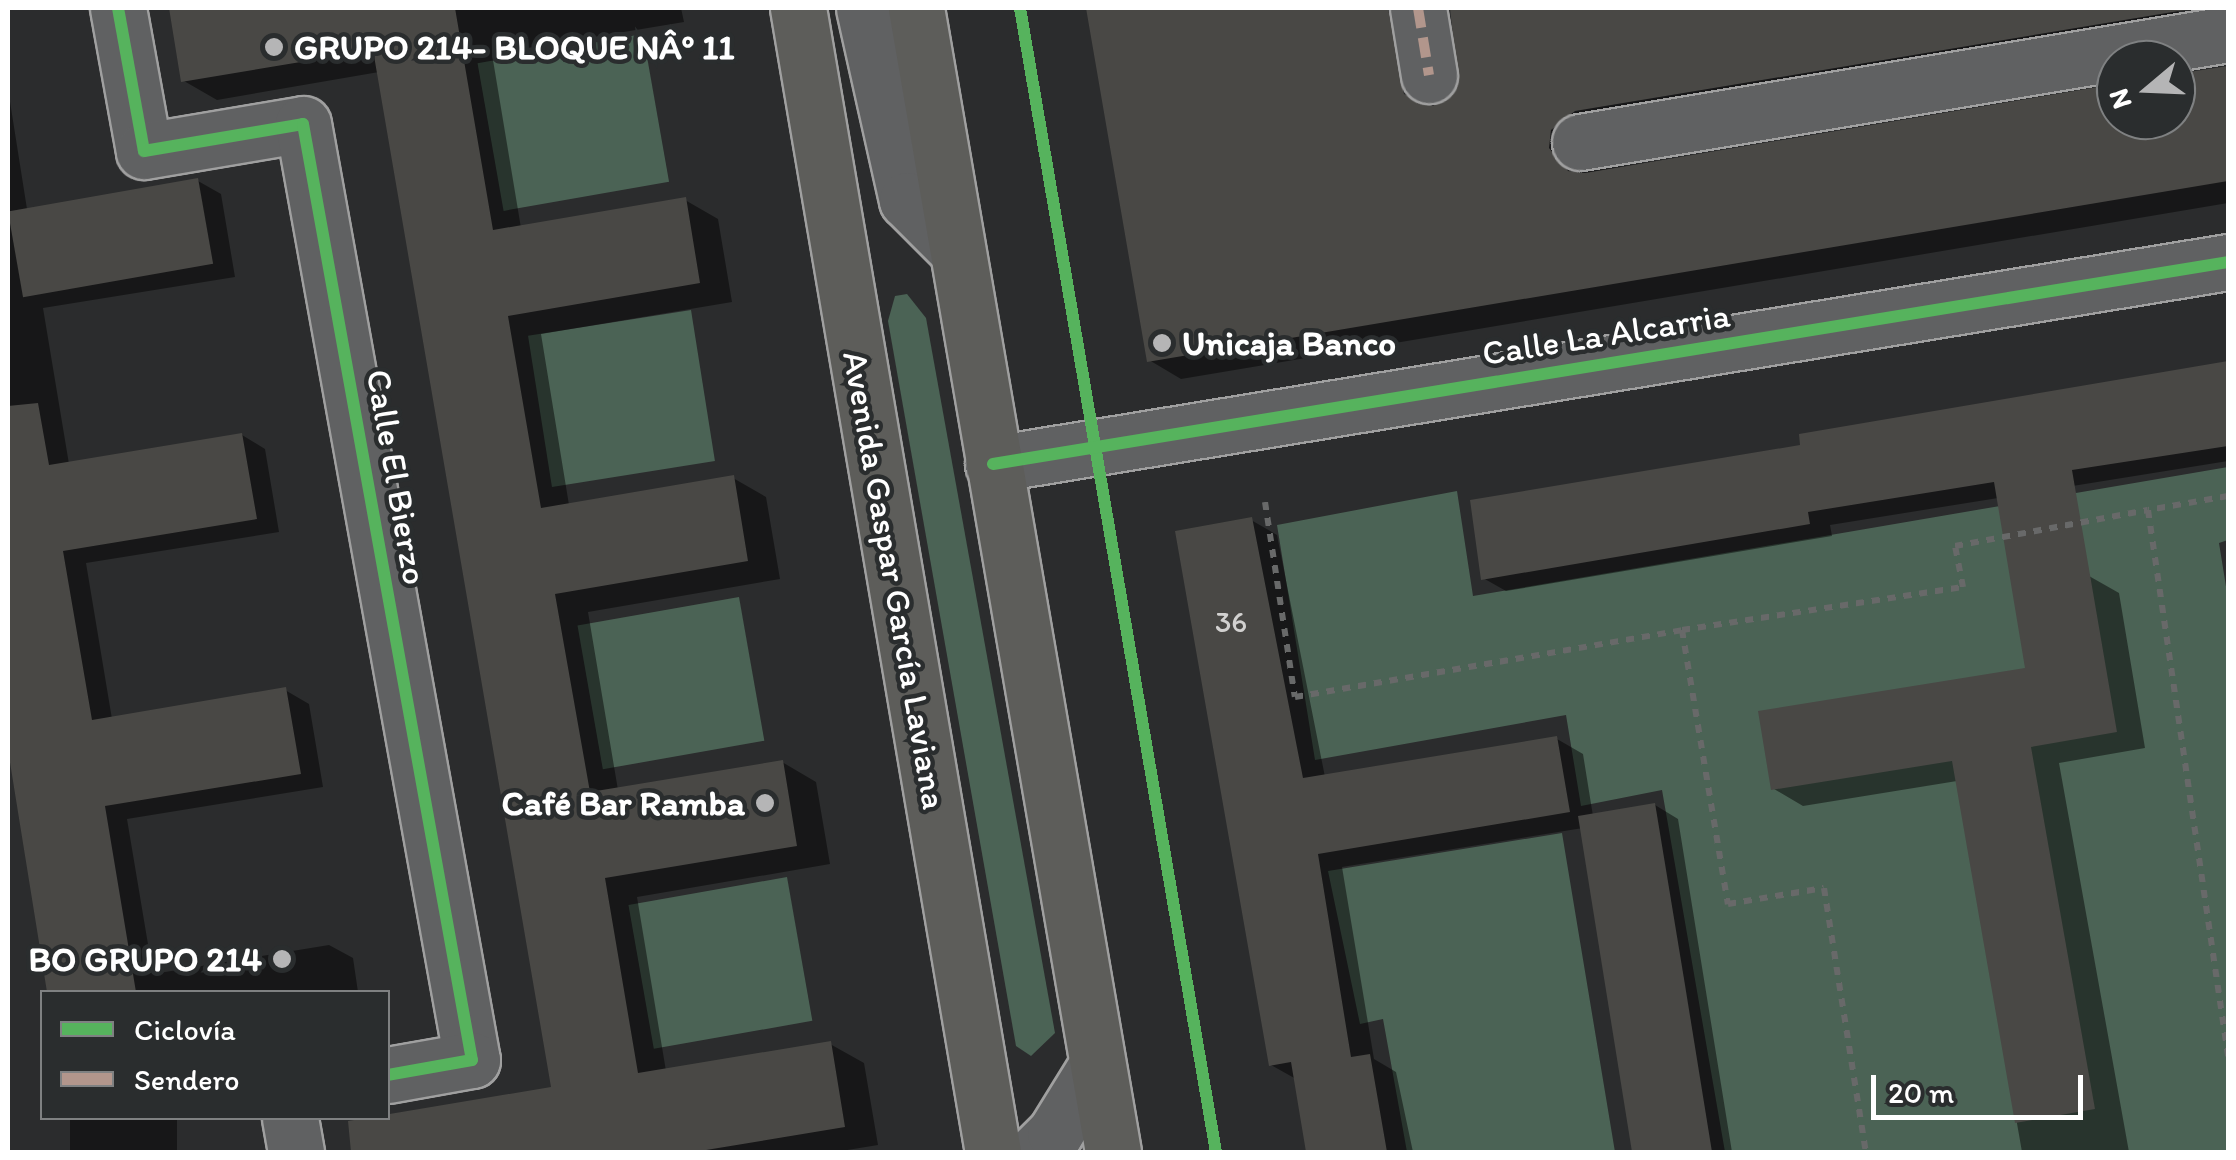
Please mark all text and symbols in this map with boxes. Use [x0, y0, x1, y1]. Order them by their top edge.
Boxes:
place label: GRUPO 214- BLOQUE NÂº 11 [294, 26, 735, 68]
marker: GRUPO 214- BLOQUE NÂº 11 [263, 36, 285, 58]
north arrow [2096, 40, 2196, 140]
text: N [2100, 85, 2139, 114]
street label: Calle La Alcarria [1479, 294, 1733, 374]
place label: Unicaja Banco [1182, 322, 1396, 364]
marker: Unicaja Banco [1151, 332, 1173, 354]
street label: Avenida Gaspar García Laviana [834, 348, 956, 812]
street label: Calle El Bierzo [357, 366, 437, 588]
house number: 36 [1215, 604, 1247, 640]
place label: Café Bar Ramba [501, 782, 745, 824]
marker: Café Bar Ramba [754, 792, 776, 814]
place label: BO GRUPO 214 [28, 938, 262, 980]
marker: BO GRUPO 214 [271, 948, 293, 970]
legend [40, 990, 390, 1120]
text: Ciclovía [134, 1011, 236, 1048]
scale bar [1876, 1055, 2088, 1117]
text: Sendero [134, 1061, 240, 1098]
text: 20 m [1888, 1074, 1954, 1111]

